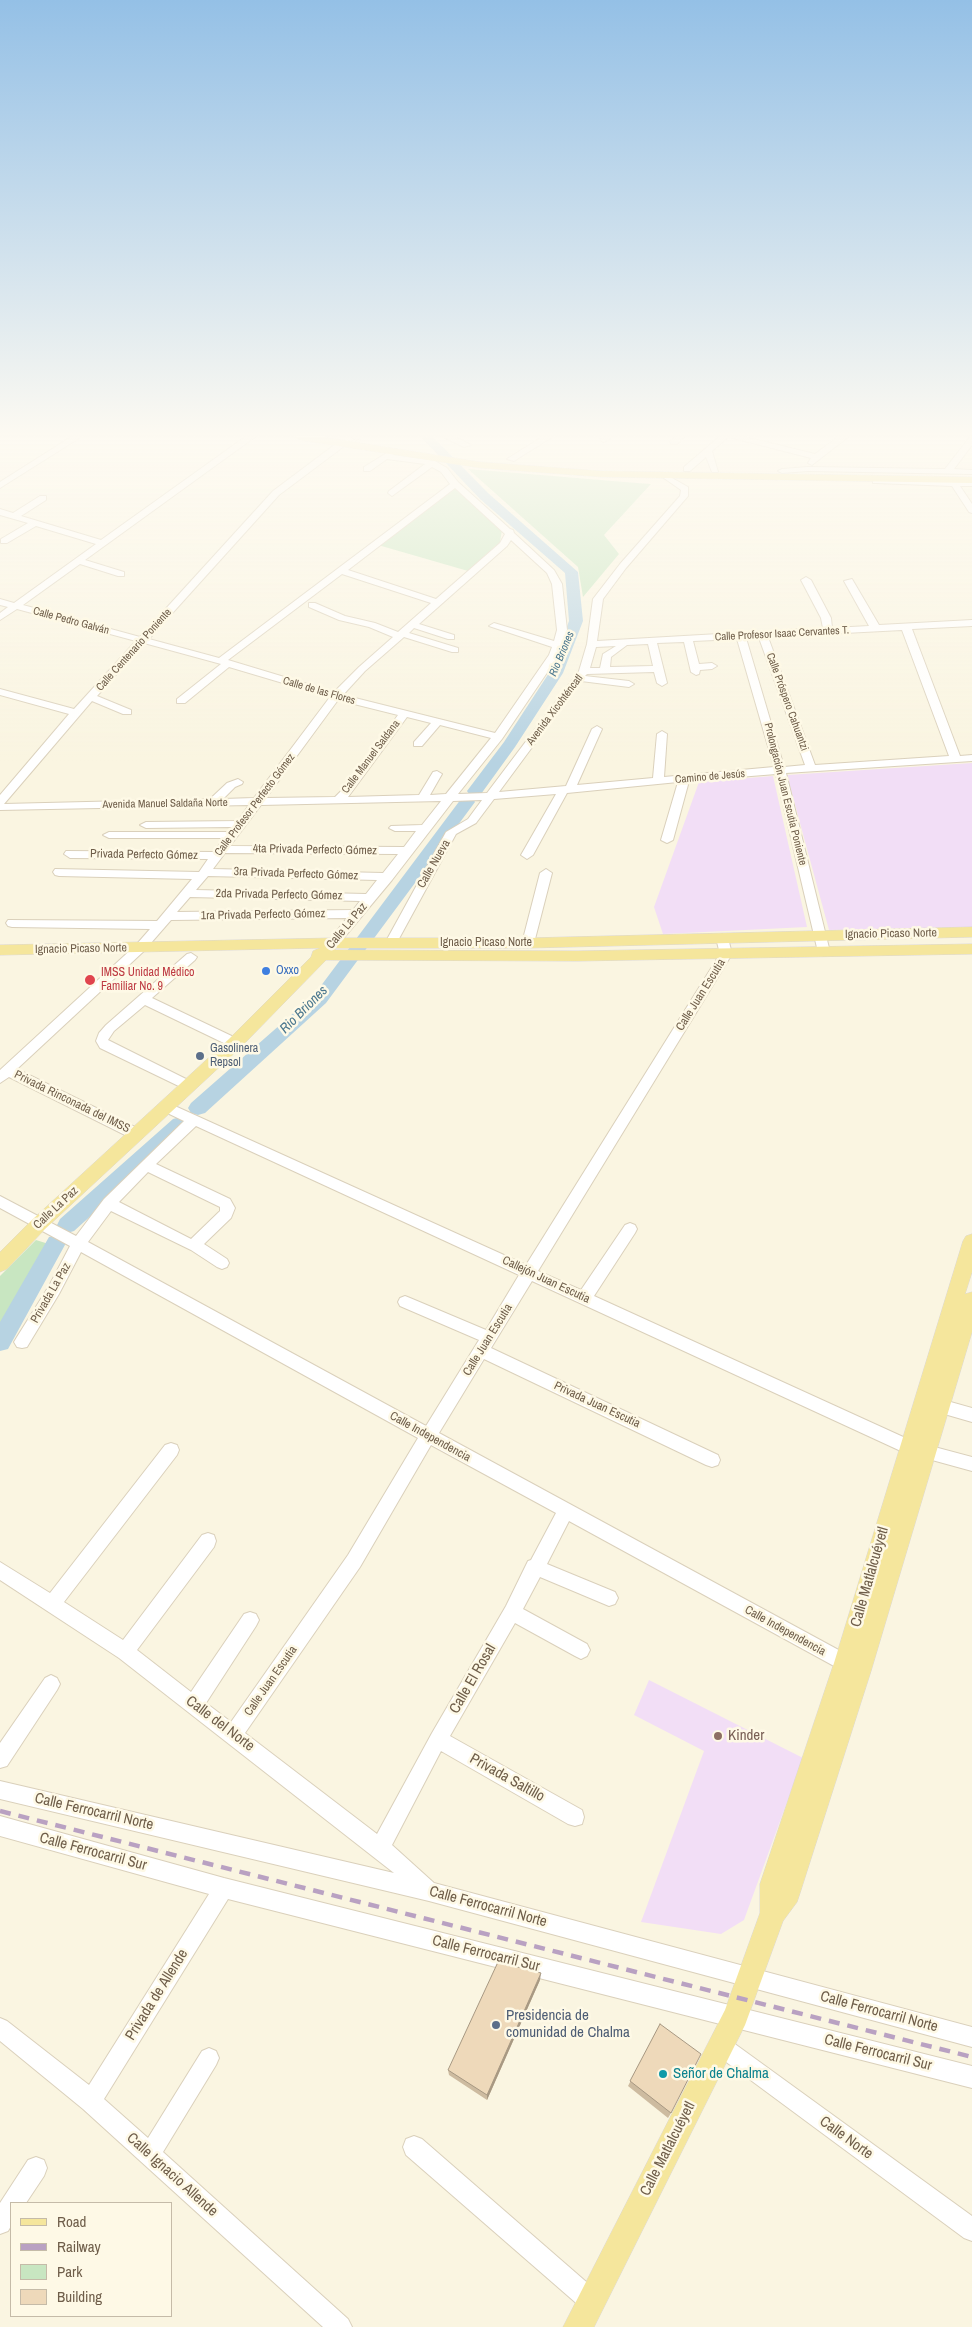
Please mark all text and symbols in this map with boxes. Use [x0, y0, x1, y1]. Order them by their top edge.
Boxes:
street label: Calle Pedro Galván [32, 605, 110, 637]
street label: Calle Centenario Poniente [94, 606, 174, 694]
street label: Calle Profesor Isaac Cervantes T. [715, 624, 849, 644]
water label: Rio Briones [547, 629, 577, 679]
street label: Calle Próspero Cahuantzi [763, 651, 811, 753]
street label: Avenida Xicohténcatl [524, 672, 586, 748]
street label: Calle de las Flores [281, 674, 357, 708]
street label: Calle Manuel Saldana [339, 718, 403, 796]
street label: Prolongación Juan Escutia Poniente [761, 721, 809, 867]
street label: Calle Profesor Perfecto Gómez [212, 751, 298, 859]
street label: Camino de Jesús [674, 767, 746, 787]
street label: Avenida Manuel Saldaña Norte [102, 796, 228, 812]
street label: Calle Nueva [414, 837, 454, 891]
street label: 4ta Privada Perfecto Gómez [253, 842, 377, 858]
street label: Privada Perfecto Gómez [90, 847, 198, 863]
street label: 3ra Privada Perfecto Gómez [233, 865, 359, 883]
street label: 2da Privada Perfecto Gómez [215, 887, 343, 903]
street label: Calle La Paz [324, 900, 370, 952]
street label: 1ra Privada Perfecto Gómez [201, 907, 325, 923]
street label: Ignacio Picaso Norte [845, 926, 937, 942]
street label: Ignacio Picaso Norte [440, 936, 532, 950]
street label: Ignacio Picaso Norte [35, 941, 127, 957]
street label: Calle Juan Escutia [673, 956, 729, 1034]
place label: Oxxo [276, 964, 299, 978]
marker: Oxxo [260, 965, 272, 977]
place label: IMSS Unidad Médico Familiar No. 9 [101, 966, 195, 994]
marker: IMSS Unidad Médico Familiar No. 9 [83, 973, 97, 987]
water label: Rio Briones [277, 983, 331, 1037]
place label: Gasolinera Repsol [210, 1042, 258, 1070]
marker: Gasolinera Repsol [194, 1050, 206, 1062]
street label: Privada Rinconada del IMSS [12, 1068, 132, 1136]
street label: Calle La Paz [31, 1184, 81, 1232]
street label: Callejón Juan Escutia [500, 1253, 592, 1307]
street label: Privada La Paz [28, 1260, 74, 1326]
street label: Calle Juan Escutia [460, 1301, 516, 1379]
street label: Privada Juan Escutia [552, 1379, 642, 1431]
street label: Calle Independencia [387, 1409, 473, 1465]
street label: Calle Matlalcuéyetl [847, 1525, 893, 1629]
street label: Calle Independencia [742, 1603, 828, 1659]
street label: Calle El Rosal [446, 1641, 500, 1717]
street label: Calle Juan Escutia [242, 1643, 300, 1719]
street label: Calle del Norte [182, 1692, 258, 1756]
place label: Kinder [728, 1727, 764, 1745]
marker: Kinder [712, 1730, 724, 1742]
street label: Privada Saltillo [466, 1750, 548, 1806]
street label: Calle Ferrocarril Norte [33, 1790, 155, 1834]
street label: Calle Ferrocarril Sur [37, 1829, 149, 1875]
street label: Calle Ferrocarril Norte [427, 1883, 549, 1931]
street label: Calle Ferrocarril Sur [430, 1932, 542, 1976]
street label: Privada de Allende [122, 1946, 192, 2044]
street label: Calle Ferrocarril Norte [818, 1988, 940, 2036]
place label: Presidencia de comunidad de Chalma [506, 2007, 630, 2042]
marker: Presidencia de comunidad de Chalma [490, 2019, 502, 2031]
street label: Calle Ferrocarril Sur [822, 2031, 934, 2075]
place label: Señor de Chalma [673, 2065, 769, 2083]
marker: Señor de Chalma [657, 2068, 669, 2080]
street label: Calle Matlalcuéyetl [637, 2099, 699, 2199]
street label: Calle Norte [816, 2113, 876, 2163]
street label: Calle Ignacio Allende [123, 2129, 221, 2221]
legend [10, 2202, 172, 2317]
text: Road [57, 2211, 86, 2232]
text: Railway [57, 2236, 101, 2257]
text: Park [57, 2261, 82, 2282]
text: Building [57, 2286, 102, 2307]

